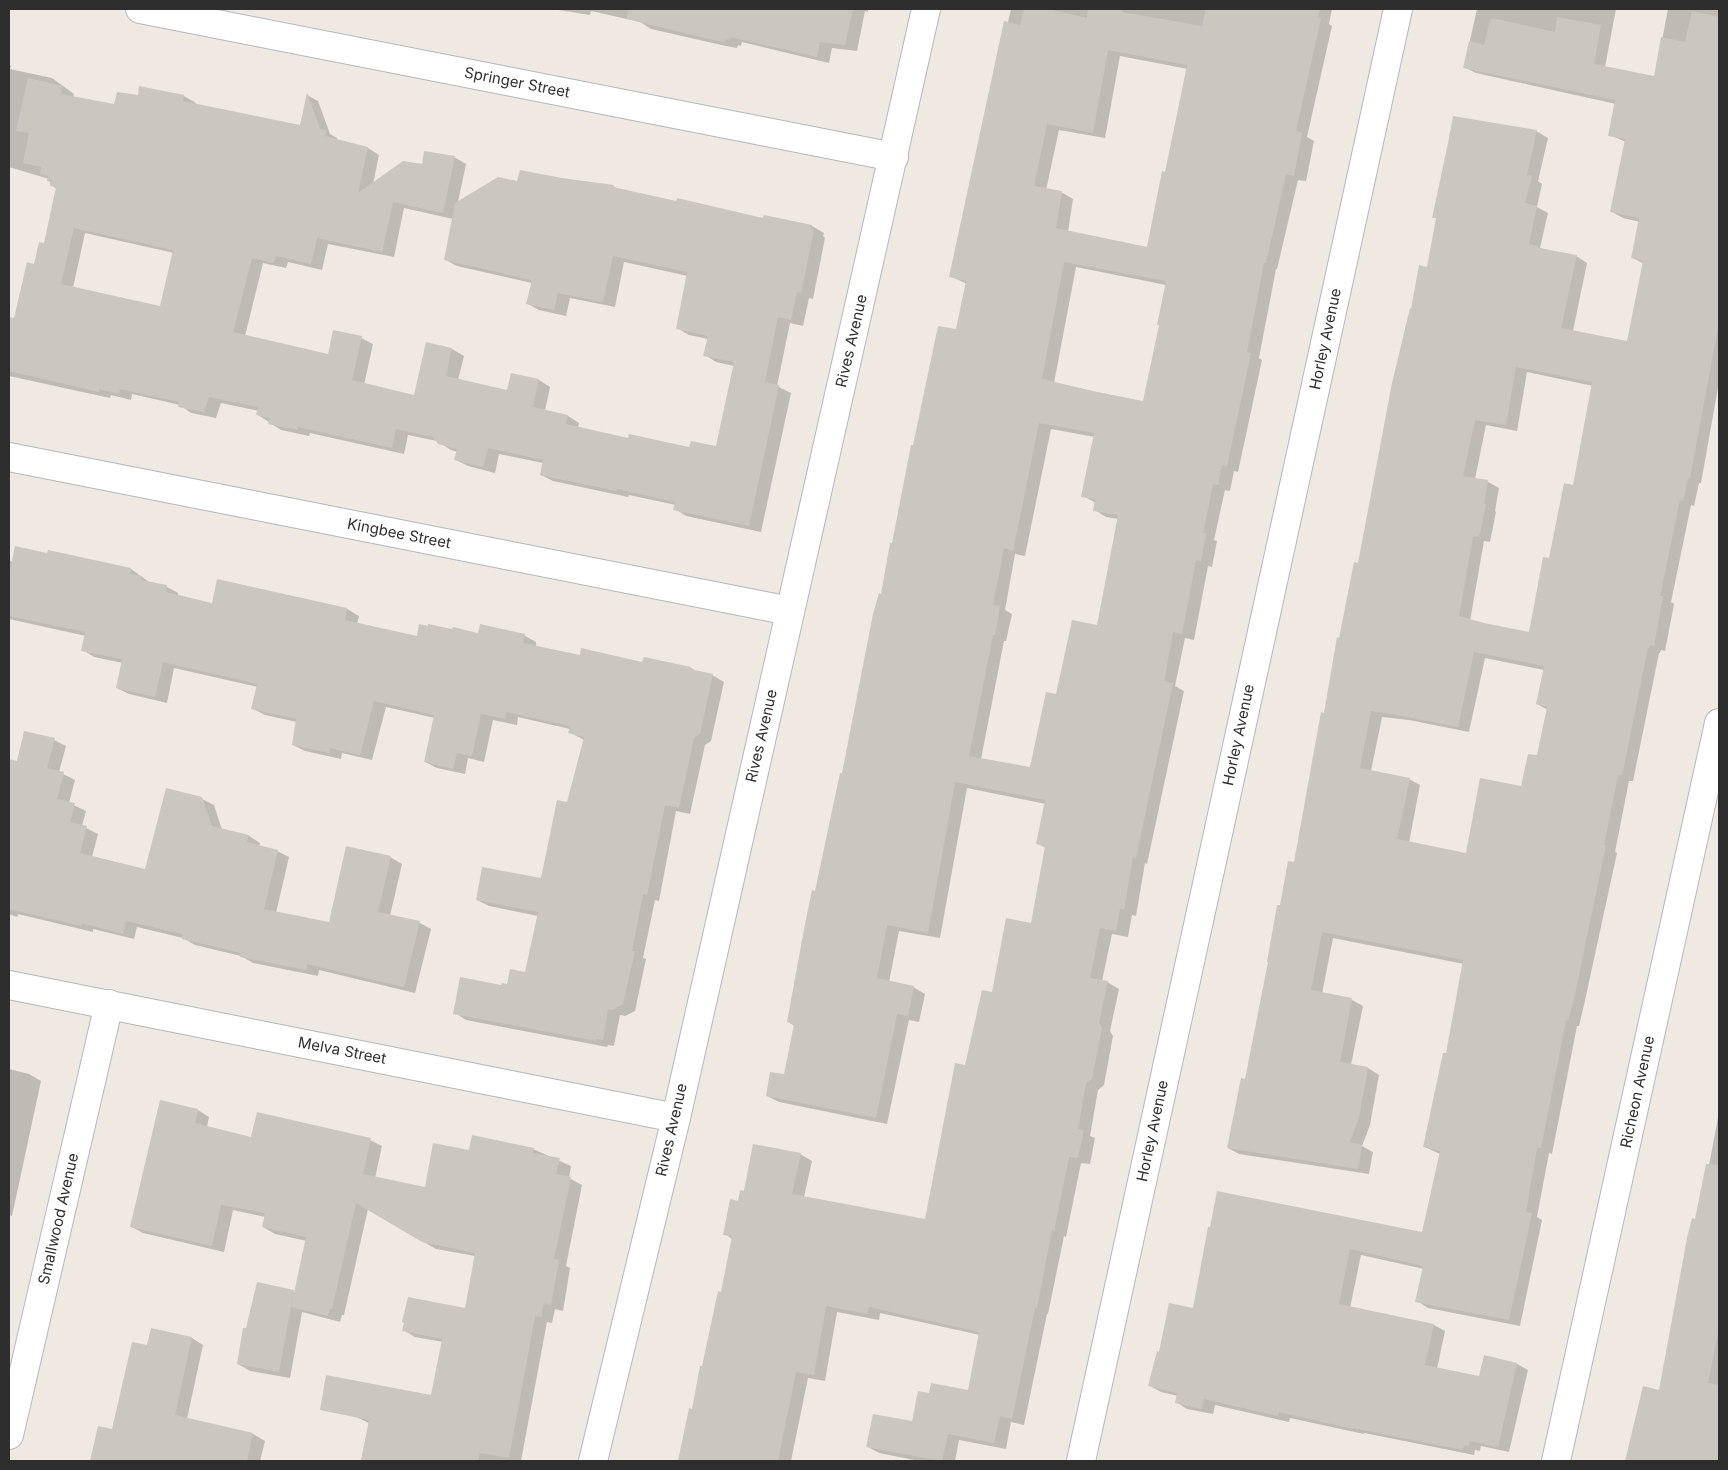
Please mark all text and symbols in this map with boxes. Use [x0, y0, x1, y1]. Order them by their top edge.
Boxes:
street label: Springer Street [463, 64, 571, 102]
street label: Horley Avenue [1306, 287, 1346, 391]
street label: Rives Avenue [833, 293, 871, 389]
street label: Kingbee Street [346, 515, 452, 553]
street label: Horley Avenue [1219, 683, 1259, 787]
street label: Rives Avenue [743, 688, 781, 784]
street label: Melva Street [296, 1034, 388, 1068]
street label: Richeon Avenue [1617, 1034, 1659, 1150]
street label: Horley Avenue [1133, 1079, 1173, 1183]
street label: Rives Avenue [653, 1082, 691, 1178]
street label: Smallwood Avenue [35, 1151, 83, 1287]

